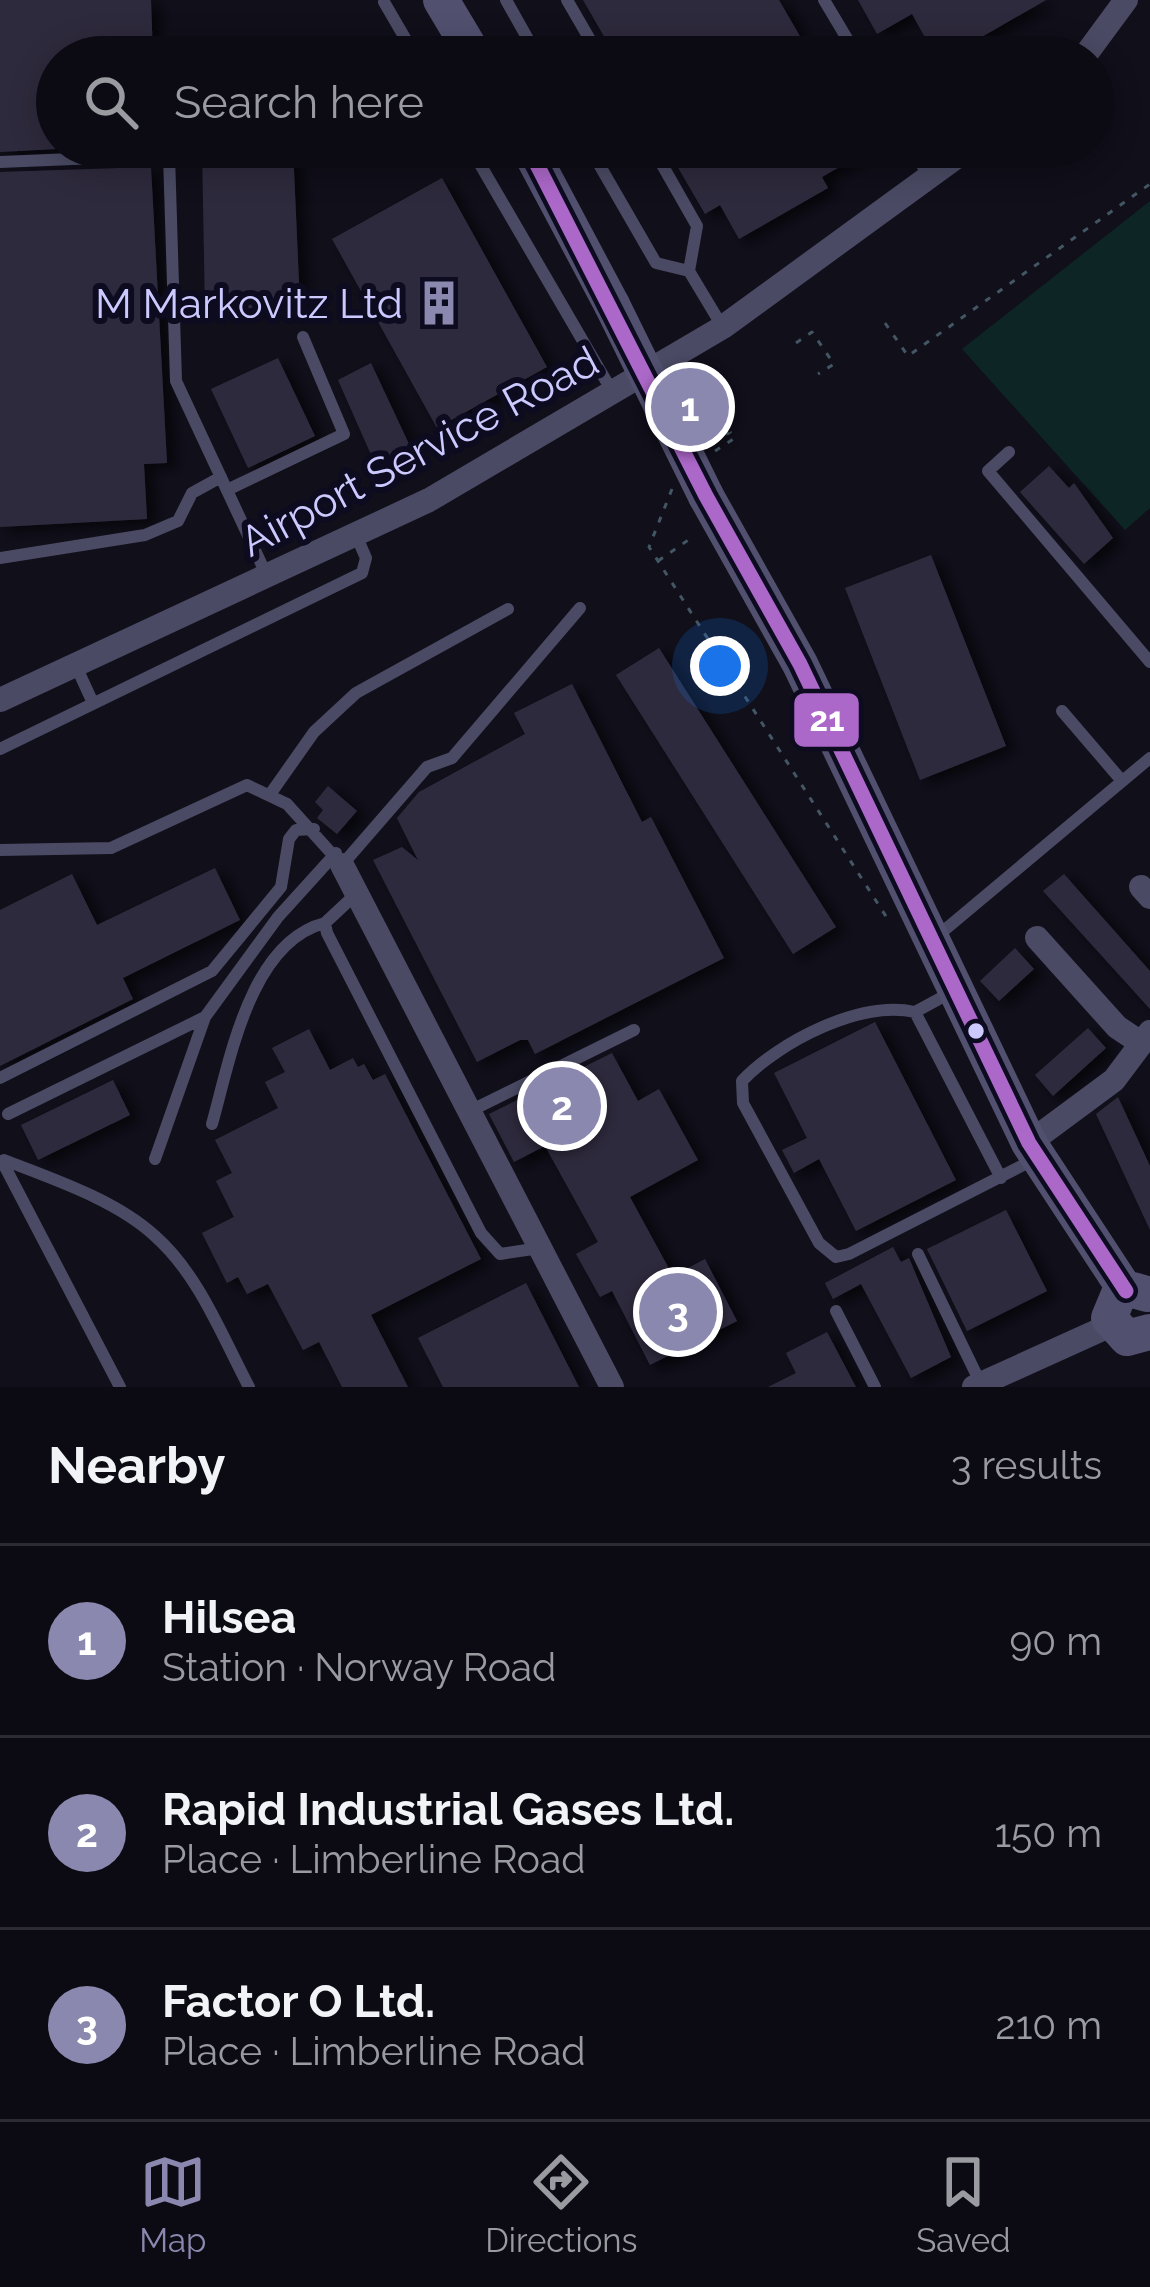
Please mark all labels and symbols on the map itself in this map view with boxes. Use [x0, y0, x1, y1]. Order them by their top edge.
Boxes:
building icon: M Markovitz Ltd [414, 278, 464, 328]
place label: M Markovitz Ltd [95, 279, 403, 328]
street label: Airport Service Road [232, 336, 606, 567]
pin: 1 [651, 362, 729, 452]
your location [690, 636, 750, 696]
line badge: 21 [792, 691, 861, 749]
text: 21 [810, 700, 844, 739]
unlabelled marker [965, 1020, 987, 1042]
pin: 2 [523, 1061, 601, 1151]
pin: 3 [639, 1267, 717, 1357]

